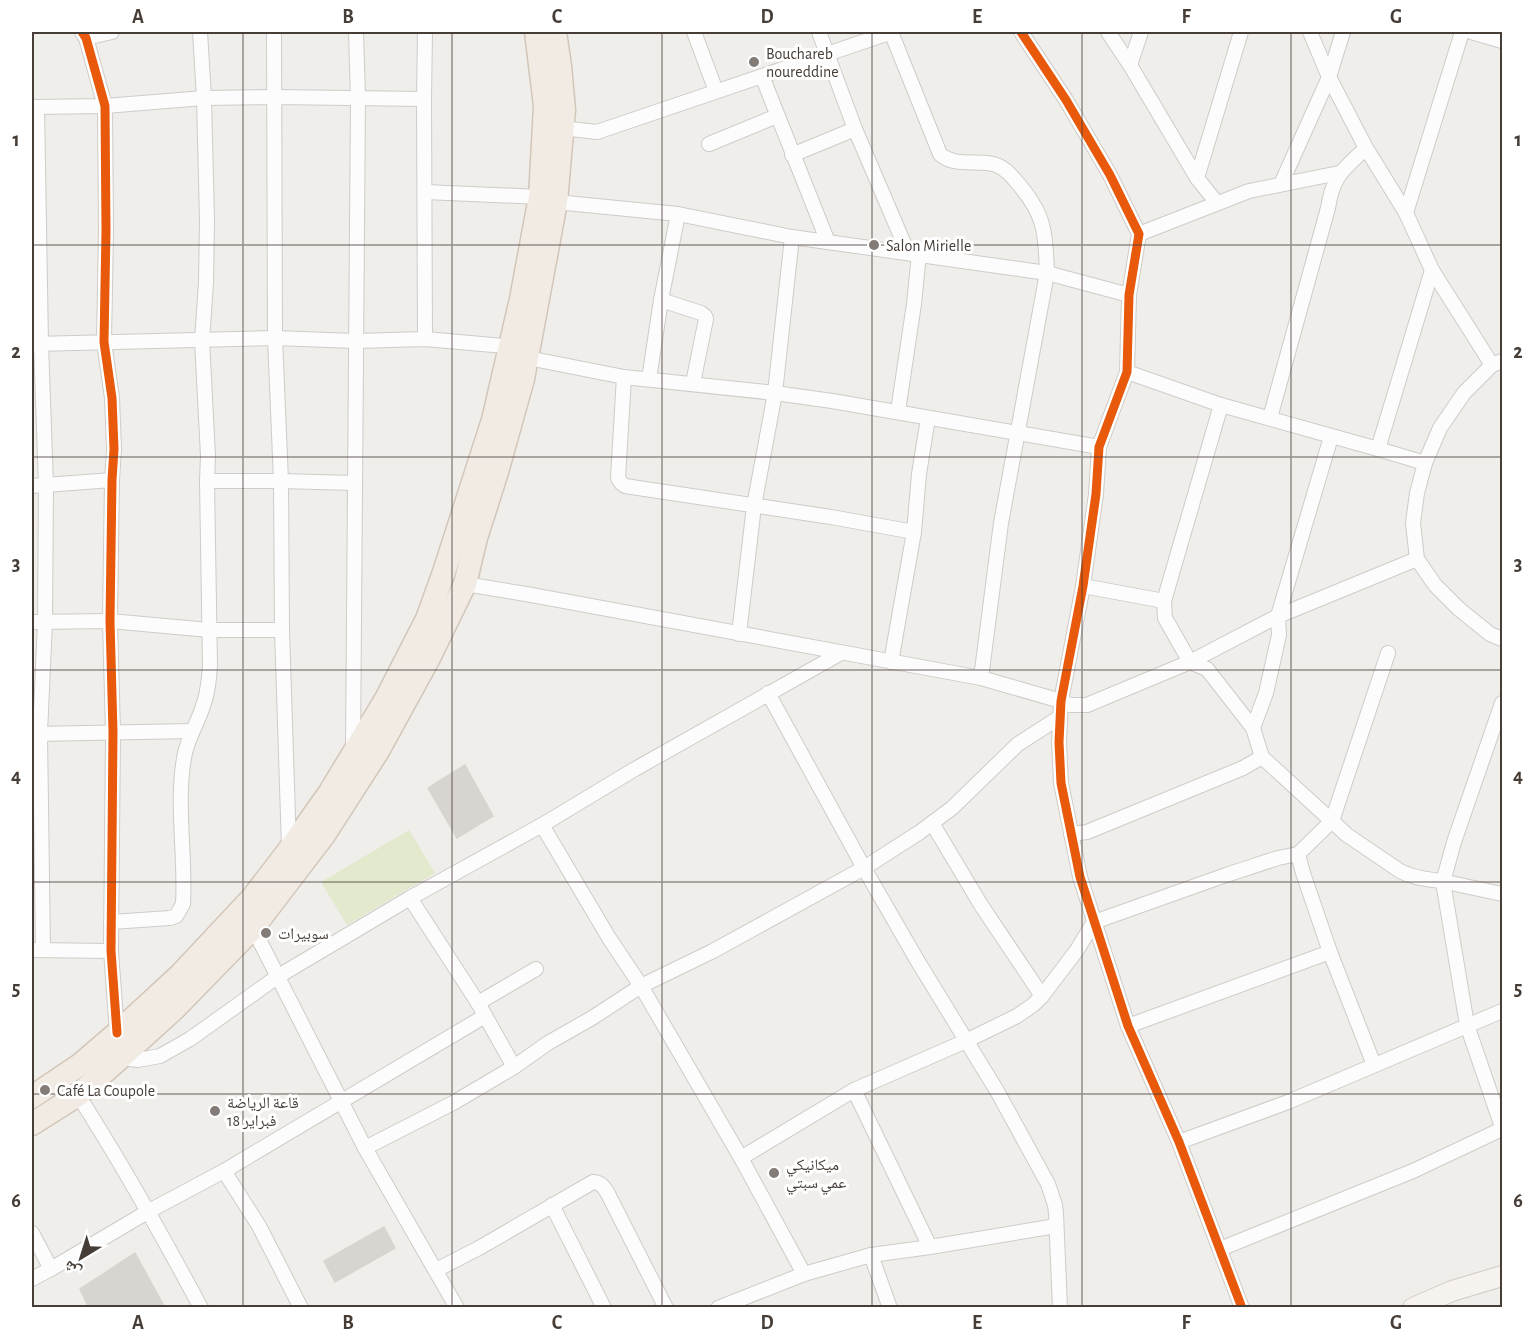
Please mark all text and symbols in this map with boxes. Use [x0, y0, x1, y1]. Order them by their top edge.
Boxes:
text: A [132, 7, 144, 27]
text: B [342, 7, 354, 27]
text: C [552, 7, 563, 27]
text: D [760, 7, 774, 27]
text: E [972, 7, 982, 27]
text: F [1181, 7, 1191, 27]
text: G [1390, 7, 1402, 27]
place label: Bouchareb noureddine [766, 46, 839, 80]
marker: Bouchareb noureddine [747, 55, 761, 69]
text: 1 [12, 130, 20, 150]
text: 1 [1514, 130, 1522, 150]
marker: Salon Mirielle [867, 238, 881, 252]
place label: Salon Mirielle [886, 238, 971, 254]
text: 2 [11, 342, 21, 362]
text: 2 [1513, 342, 1523, 362]
text: 3 [12, 554, 20, 574]
text: 3 [1514, 554, 1522, 574]
text: 4 [11, 766, 21, 786]
text: 4 [1513, 766, 1523, 786]
marker: سوبيرات [259, 926, 273, 940]
place label: سوبيرات [278, 926, 329, 943]
text: 5 [12, 979, 20, 999]
text: 5 [1514, 979, 1522, 999]
marker: Café La Coupole [38, 1083, 52, 1097]
place label: Café La Coupole [57, 1083, 155, 1099]
place label: قاعة الرياضة 18 فبراير [227, 1095, 299, 1130]
marker: قاعة الرياضة 18 فبراير [208, 1104, 222, 1118]
place label: ميكانيكي عمي سبتي [786, 1157, 846, 1195]
marker: ميكانيكي عمي سبتي [767, 1166, 781, 1180]
text: 6 [11, 1191, 21, 1211]
text: 6 [1513, 1191, 1523, 1211]
north arrow [51, 1228, 111, 1288]
text: ش [61, 1257, 85, 1281]
text: A [132, 1313, 144, 1333]
text: B [342, 1313, 354, 1333]
text: C [552, 1313, 563, 1333]
text: D [760, 1313, 774, 1333]
text: E [972, 1313, 982, 1333]
text: F [1181, 1313, 1191, 1333]
text: G [1390, 1313, 1402, 1333]

